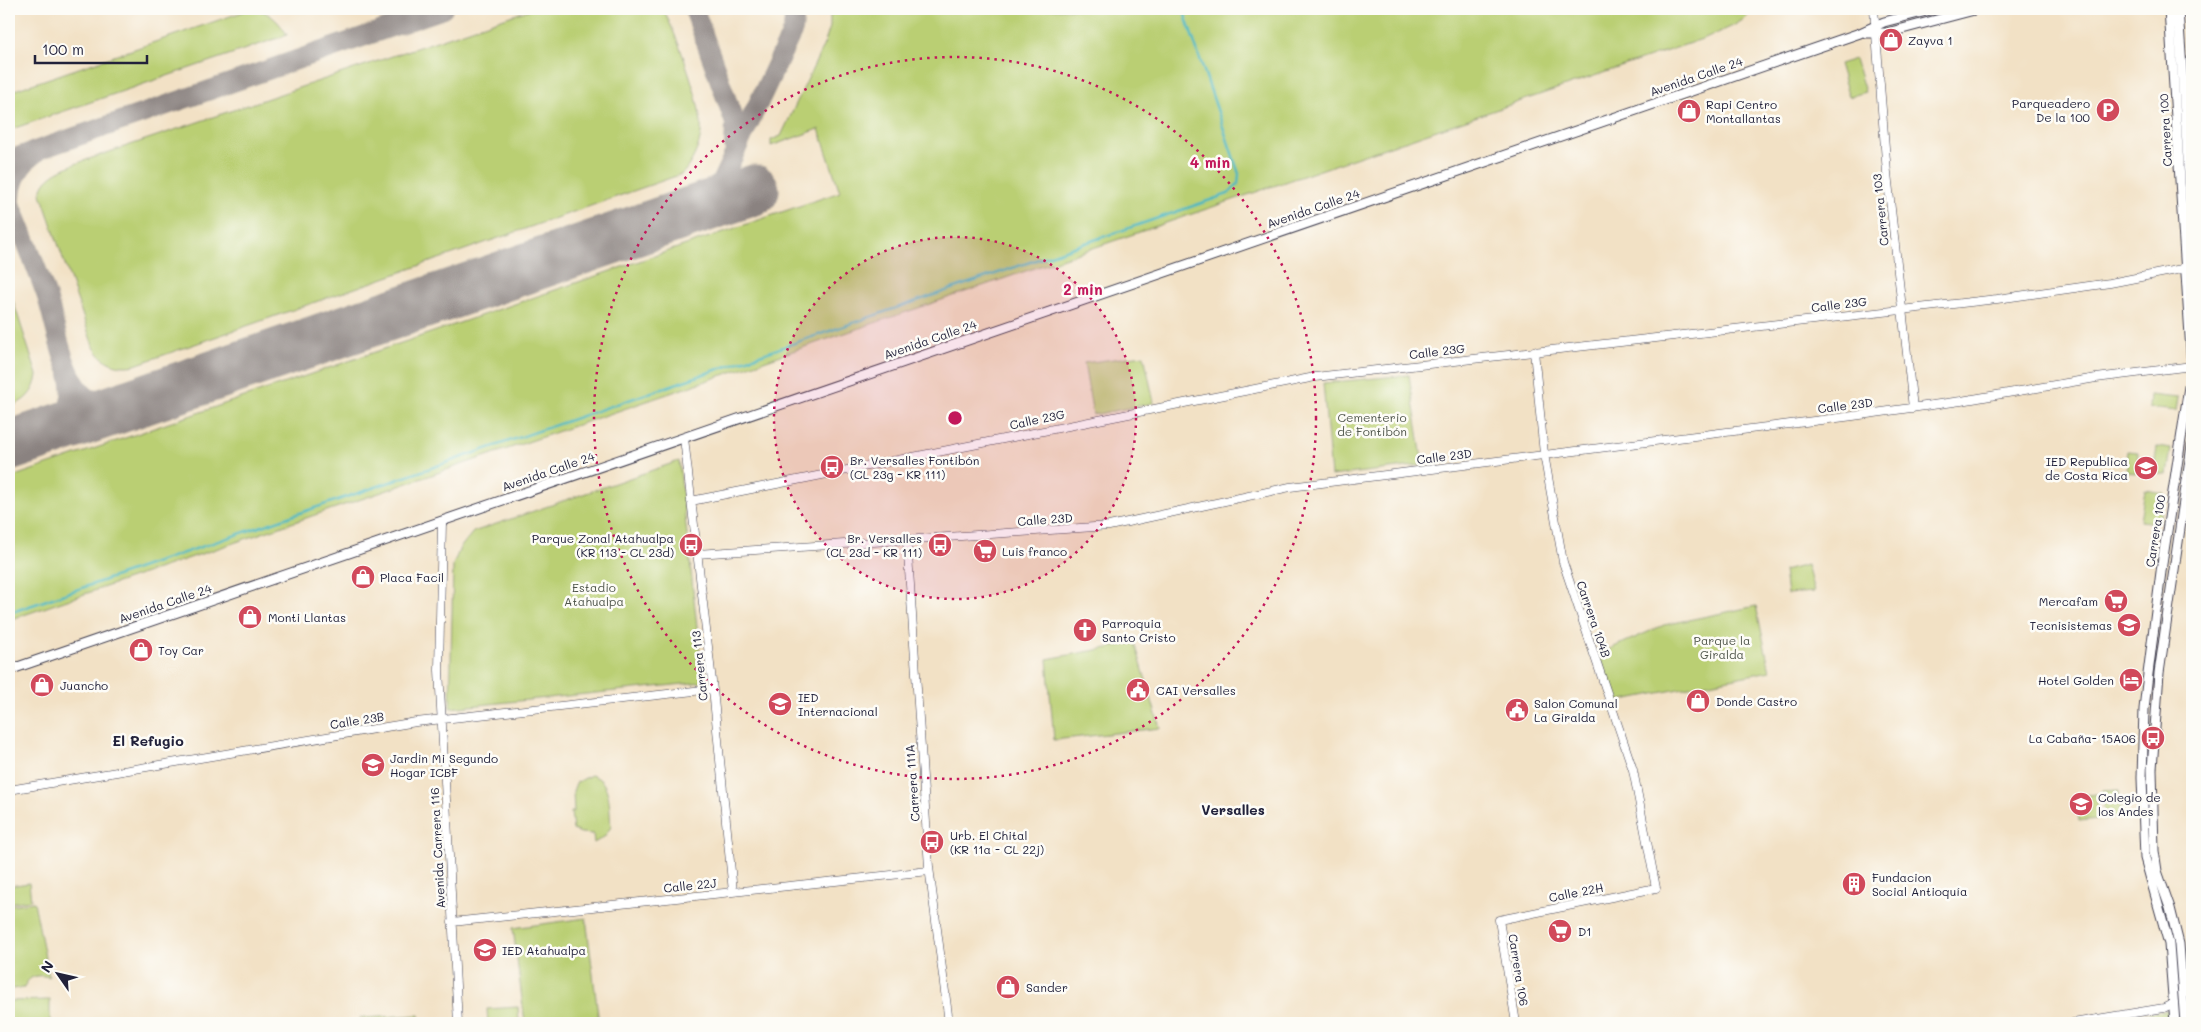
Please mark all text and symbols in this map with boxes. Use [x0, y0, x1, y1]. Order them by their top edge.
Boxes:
shop icon: Zayva 1 [1878, 27, 1904, 53]
scale bar [35, 32, 148, 64]
place label: Zayva 1 [1908, 32, 1953, 48]
text: 100 m [42, 39, 84, 59]
street label: Avenida Calle 24 [1647, 53, 1745, 99]
street label: Carrera 100 [2155, 93, 2175, 167]
place label: Parqueadero De la 100 [2012, 95, 2091, 125]
place label: Rapi Centro Montallantas [1706, 96, 1781, 126]
parking icon: Parqueadero De la 100 [2095, 97, 2121, 123]
shop icon: Rapi Centro Montallantas [1676, 98, 1702, 124]
text: 4 min [1190, 152, 1230, 172]
street label: Carrera 103 [1868, 173, 1892, 247]
street label: Avenida Calle 24 [1264, 185, 1362, 231]
text: 2 min [1063, 279, 1103, 299]
street label: Calle 23G [1810, 293, 1868, 315]
street label: Avenida Calle 24 [881, 316, 979, 362]
street label: Calle 23G [1408, 340, 1466, 362]
street label: Calle 23D [1817, 394, 1873, 416]
street label: Calle 23G [1008, 405, 1066, 433]
centre of rings [946, 409, 964, 427]
park label: Cementerio de Fontibón [1337, 409, 1407, 439]
street label: Calle 23D [1416, 445, 1472, 467]
street label: Avenida Calle 24 [499, 448, 597, 494]
place label: Br. Versalles Fontibón (CL 23g - KR 111) [850, 452, 979, 482]
place label: IED Republica de Costa Rica [2045, 453, 2128, 483]
bus stop icon: Br. Versalles Fontibón (CL 23g - KR 111) [819, 454, 845, 480]
school or university icon: IED Republica de Costa Rica [2133, 455, 2159, 481]
street label: Carrera 100 [2141, 493, 2169, 568]
street label: Calle 23D [1017, 509, 1073, 529]
place label: Parque Zonal Atahualpa (KR 113 - CL 23d) [532, 530, 674, 560]
place label: Br. Versalles (CL 23d - KR 111) [826, 530, 922, 560]
bus stop icon: Parque Zonal Atahualpa (KR 113 - CL 23d) [678, 532, 704, 558]
bus stop icon: Br. Versalles (CL 23d - KR 111) [927, 532, 953, 558]
supermarket icon: Luis franco [972, 538, 998, 564]
place label: Luis franco [1002, 543, 1067, 559]
shop icon: Placa Facil [350, 564, 376, 590]
place label: Placa Facil [380, 569, 444, 585]
park label: Estadio Atahualpa [564, 579, 624, 609]
street label: Carrera 104B [1573, 579, 1615, 659]
street label: Avenida Calle 24 [116, 580, 214, 626]
supermarket icon: Mercafam [2103, 588, 2129, 614]
place label: Mercafam [2039, 593, 2098, 609]
shop icon: Monti Llantas [237, 604, 263, 630]
place label: Monti Llantas [268, 609, 346, 625]
school or university icon: Tecnisistemas [2116, 612, 2142, 638]
place label: Parroquia Santo Cristo [1102, 615, 1176, 645]
church icon: Parroquia Santo Cristo [1072, 617, 1098, 643]
place label: Tecnisistemas [2030, 617, 2112, 633]
street label: Carrera 113 [687, 630, 711, 702]
park label: Parque la Giralda [1694, 632, 1750, 662]
shop icon: Toy Car [128, 637, 154, 663]
place label: Toy Car [158, 642, 204, 658]
hotel icon: Hotel Golden [2118, 667, 2144, 693]
shop icon: Juancho [29, 672, 55, 698]
place label: Hotel Golden [2038, 672, 2114, 688]
place label: Juancho [60, 677, 108, 693]
public building icon: CAI Versalles [1125, 677, 1151, 703]
place label: CAI Versalles [1156, 682, 1236, 698]
shop icon: Donde Castro [1685, 688, 1711, 714]
place label: IED Internacional [798, 689, 878, 719]
school or university icon: IED Internacional [767, 691, 793, 717]
place label: Donde Castro [1716, 693, 1797, 709]
place label: Salon Comunal La Giralda [1534, 695, 1618, 725]
public building icon: Salon Comunal La Giralda [1504, 697, 1530, 723]
street label: Calle 23B [329, 708, 385, 732]
bus stop icon: La Cabaña- 15A06 [2140, 725, 2166, 751]
place label: La Cabaña- 15A06 [2029, 730, 2136, 746]
district label: El Refugio [112, 731, 184, 750]
street label: Carrera 111A [901, 744, 923, 822]
place label: Jardin Mi Segundo Hogar ICBF [390, 750, 498, 780]
school or university icon: Jardin Mi Segundo Hogar ICBF [360, 752, 386, 778]
street label: Avenida Carrera 116 [426, 787, 448, 909]
place label: Colegio de los Andes [2098, 789, 2161, 819]
school or university icon: Colegio de los Andes [2068, 791, 2094, 817]
district label: Versalles [1201, 800, 1265, 819]
place label: Urb. El Chital (KR 11a - CL 22j) [950, 827, 1044, 857]
bus stop icon: Urb. El Chital (KR 11a - CL 22j) [919, 829, 945, 855]
place label: Fundacion Social Antioquía [1872, 869, 1967, 899]
building icon: Fundacion Social Antioquía [1841, 871, 1867, 897]
street label: Calle 22J [663, 874, 718, 896]
street label: Calle 22H [1547, 879, 1605, 905]
supermarket icon: D1 [1547, 918, 1573, 944]
place label: D1 [1578, 923, 1592, 939]
street label: Carrera 106 [1505, 933, 1533, 1007]
school or university icon: IED Atahualpa [472, 937, 498, 963]
place label: IED Atahualpa [502, 942, 586, 958]
north arrow [32, 950, 82, 1000]
text: N [36, 957, 58, 976]
shop icon: Sander [995, 974, 1021, 1000]
place label: Sander [1026, 979, 1068, 995]

